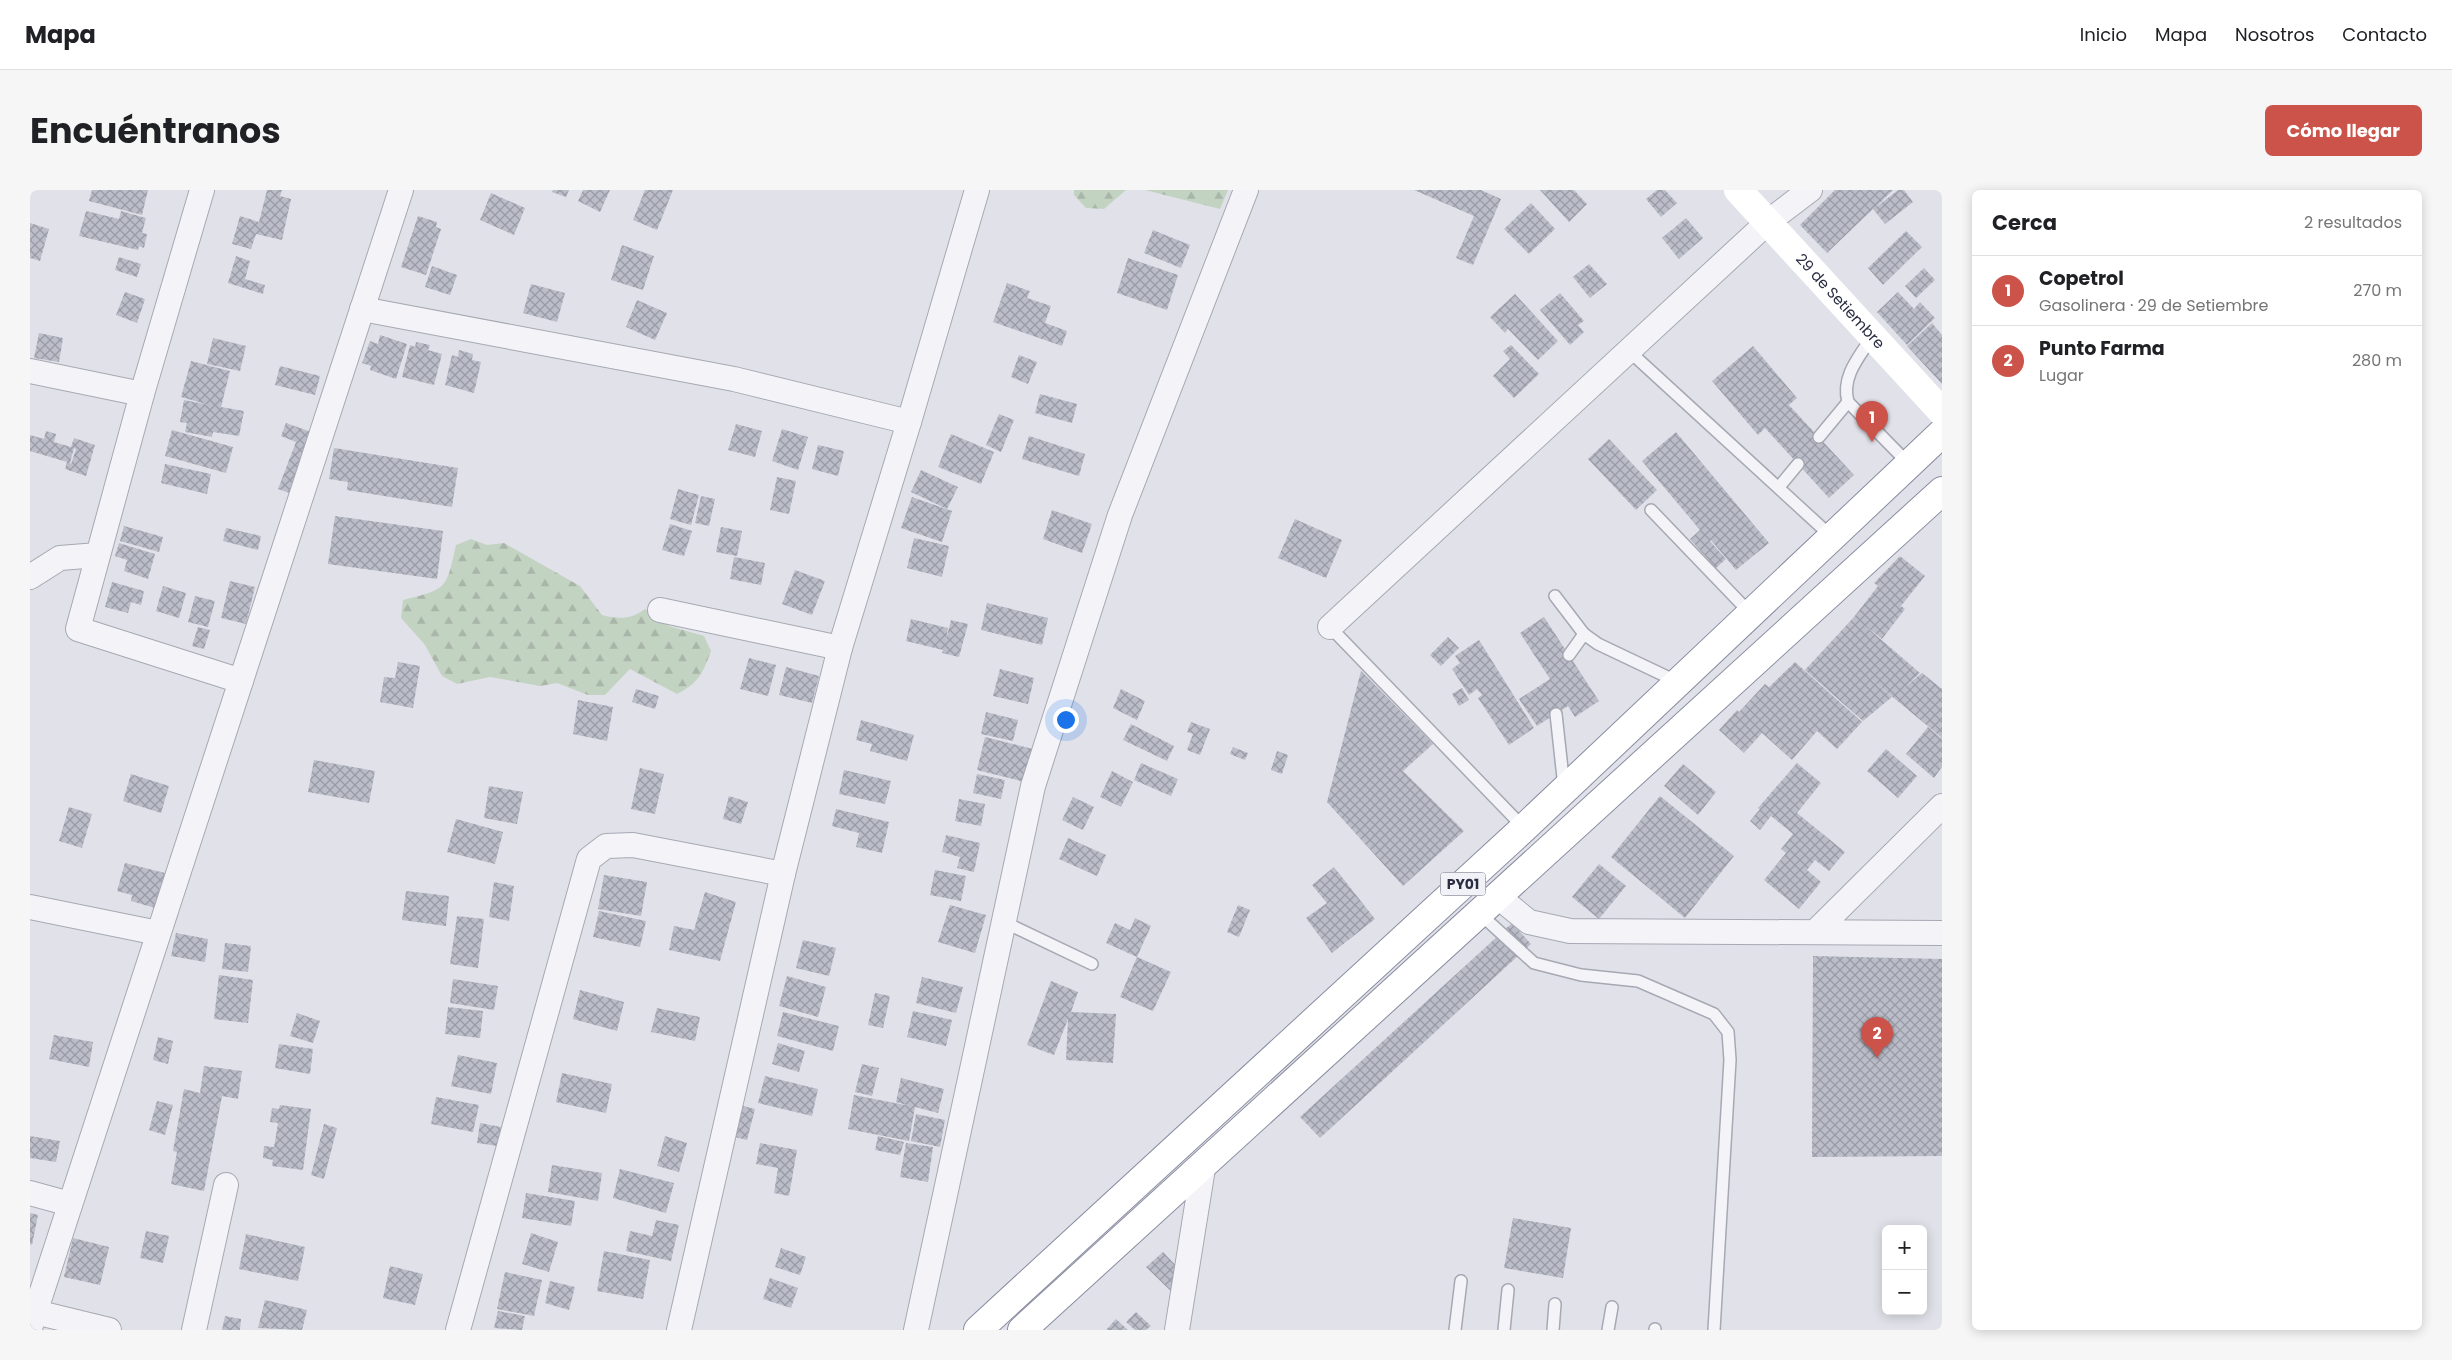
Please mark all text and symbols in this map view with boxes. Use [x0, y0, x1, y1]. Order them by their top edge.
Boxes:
text: Mapa [25, 18, 96, 51]
text: Inicio [2080, 22, 2127, 47]
text: Mapa [2155, 22, 2207, 47]
text: Nosotros [2235, 22, 2314, 47]
text: Contacto [2342, 22, 2427, 47]
button: Cómo llegar [2265, 105, 2422, 156]
text: Encuéntranos [30, 106, 281, 155]
text: Cerca [1992, 208, 2057, 237]
text: 2 resultados [2304, 211, 2402, 234]
street label: 29 de Setiembre [1791, 249, 1890, 353]
text: Copetrol [2039, 265, 2124, 292]
text: 1 [2005, 279, 2011, 302]
text: 270 m [2353, 279, 2402, 302]
text: Gasolinera · 29 de Setiembre [2039, 294, 2268, 317]
text: Punto Farma [2039, 335, 2165, 362]
text: 2 [2003, 349, 2013, 372]
text: 280 m [2352, 349, 2402, 372]
text: Lugar [2039, 364, 2084, 387]
pin: 1 [1856, 401, 1888, 442]
your location [1053, 707, 1079, 733]
road number: PY01 [1440, 872, 1486, 896]
pin: 2 [1861, 1017, 1893, 1058]
map controls [1882, 1225, 1927, 1315]
button: + [1882, 1225, 1927, 1270]
button: − [1882, 1270, 1927, 1315]

